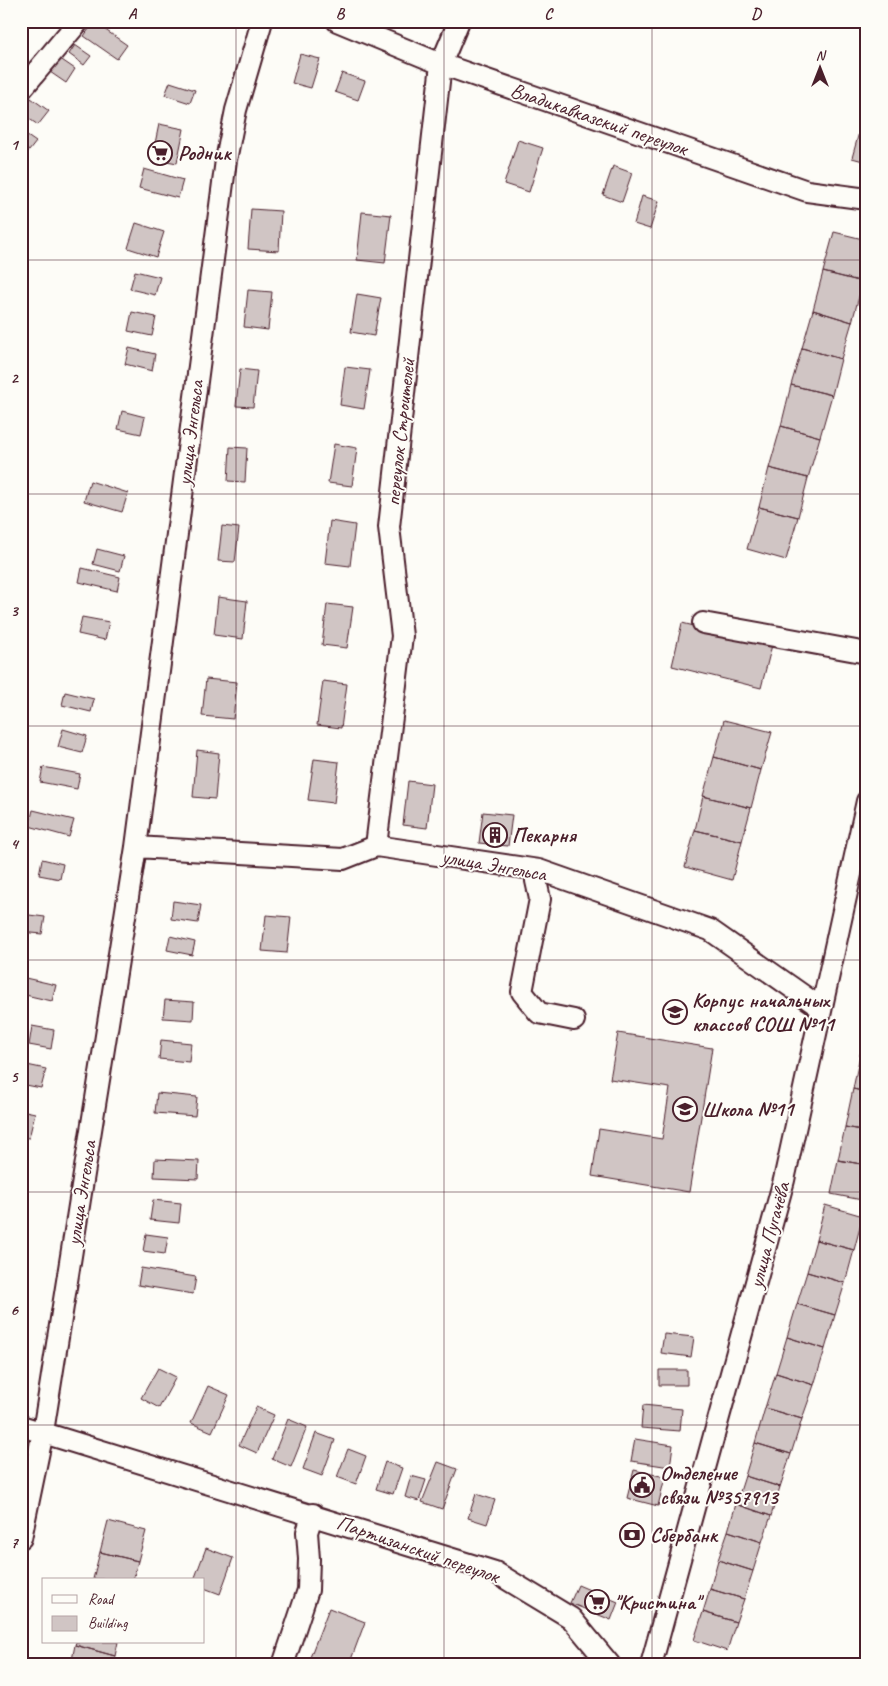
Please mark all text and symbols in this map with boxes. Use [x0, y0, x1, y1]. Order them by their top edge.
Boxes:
text: A [128, 4, 138, 24]
text: B [336, 4, 346, 24]
text: C [544, 4, 554, 24]
text: D [751, 4, 762, 24]
north arrow [796, 42, 846, 92]
text: N [816, 47, 827, 64]
street label: Владикавказский переулок [507, 77, 693, 162]
text: 1 [10, 135, 19, 155]
supermarket icon: Родник [147, 140, 173, 166]
place label: Родник [178, 140, 232, 166]
street label: переулок Строителей [379, 356, 421, 507]
text: 2 [10, 368, 19, 388]
street label: улица Энгельса [170, 377, 210, 489]
text: 3 [10, 601, 19, 621]
building icon: Пекарня [482, 822, 508, 848]
place label: Пекарня [512, 822, 578, 848]
text: 4 [10, 834, 19, 854]
street label: улица Энгельса [438, 843, 550, 887]
place label: Корпус начальных классов СОШ №11 [692, 987, 837, 1037]
school or university icon: Корпус начальных классов СОШ №11 [662, 999, 688, 1025]
text: 5 [11, 1067, 20, 1087]
school or university icon: Школа №11 [672, 1096, 698, 1122]
place label: Школа №11 [702, 1096, 796, 1122]
street label: улица Энгельса [60, 1137, 102, 1249]
street label: улица Пугачёва [742, 1177, 796, 1293]
text: 6 [10, 1300, 19, 1320]
place label: Отделение связи №357913 [660, 1460, 780, 1510]
public building icon: Отделение связи №357913 [629, 1472, 655, 1498]
street label: Партизанский переулок [333, 1509, 505, 1590]
bank icon: Сбербанк [619, 1522, 645, 1548]
place label: Сбербанк [650, 1522, 719, 1548]
text: 7 [10, 1533, 19, 1553]
legend [42, 1578, 205, 1644]
supermarket icon: "Кристина" [584, 1589, 610, 1615]
place label: "Кристина" [614, 1589, 705, 1615]
text: Road [88, 1590, 115, 1609]
text: Building [88, 1614, 128, 1633]

